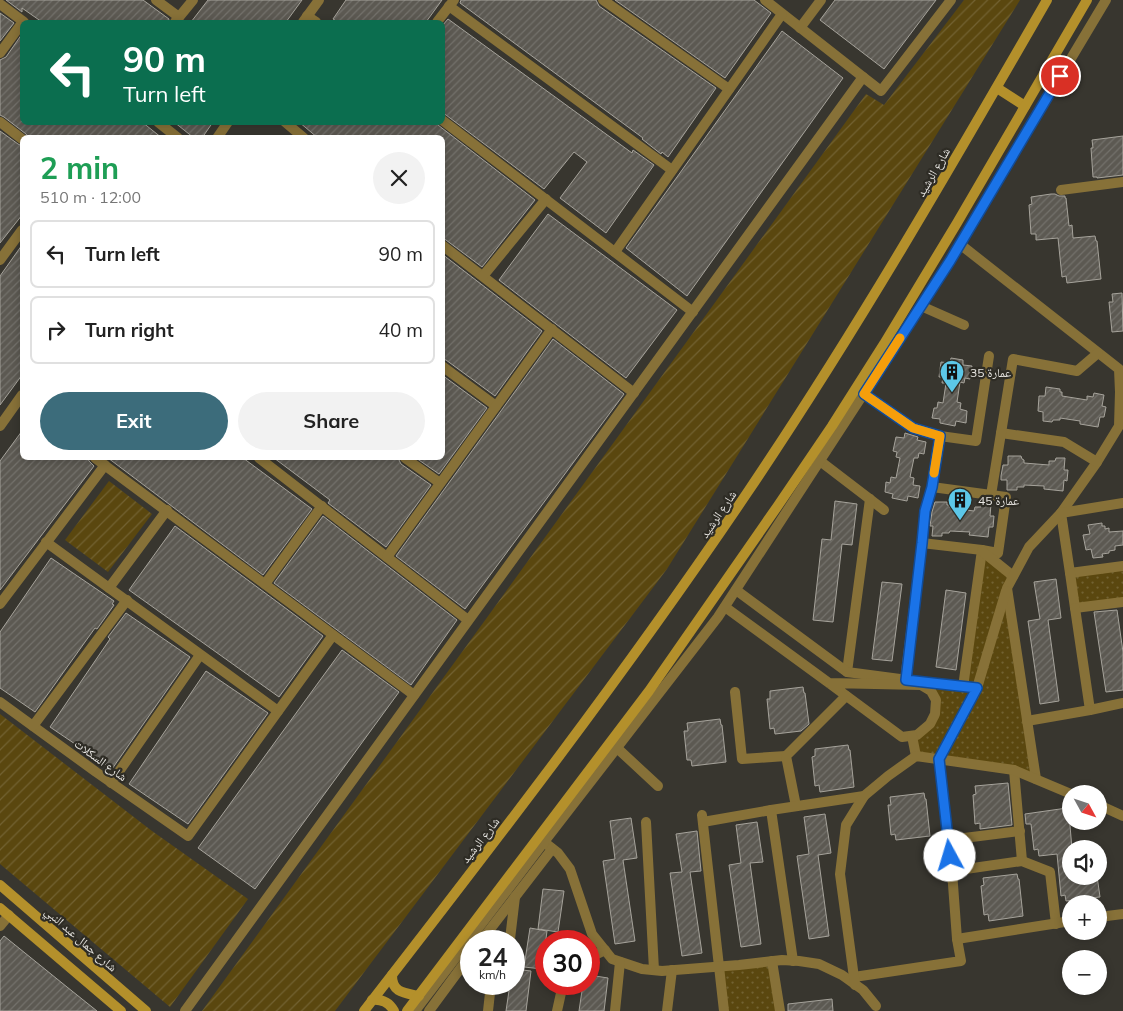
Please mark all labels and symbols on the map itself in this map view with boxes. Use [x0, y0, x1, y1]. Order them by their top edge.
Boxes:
pin [1039, 55, 1081, 97]
street label: شارع الرشيد [913, 145, 954, 200]
building icon: عمارة 35 [939, 359, 965, 393]
place label: عمارة 35 [970, 365, 1011, 380]
street label: شارع الرشيد [697, 487, 740, 541]
building icon: عمارة 45 [947, 487, 973, 521]
place label: عمارة 45 [978, 493, 1019, 508]
street label: شارع السكلات [71, 736, 130, 785]
north arrow [1062, 785, 1108, 830]
street label: شارع الرشيد [457, 814, 503, 867]
position arrow [923, 829, 975, 881]
street label: شارع جمال عبد النبي [40, 904, 120, 977]
speed limit sign: 30 [535, 930, 600, 995]

